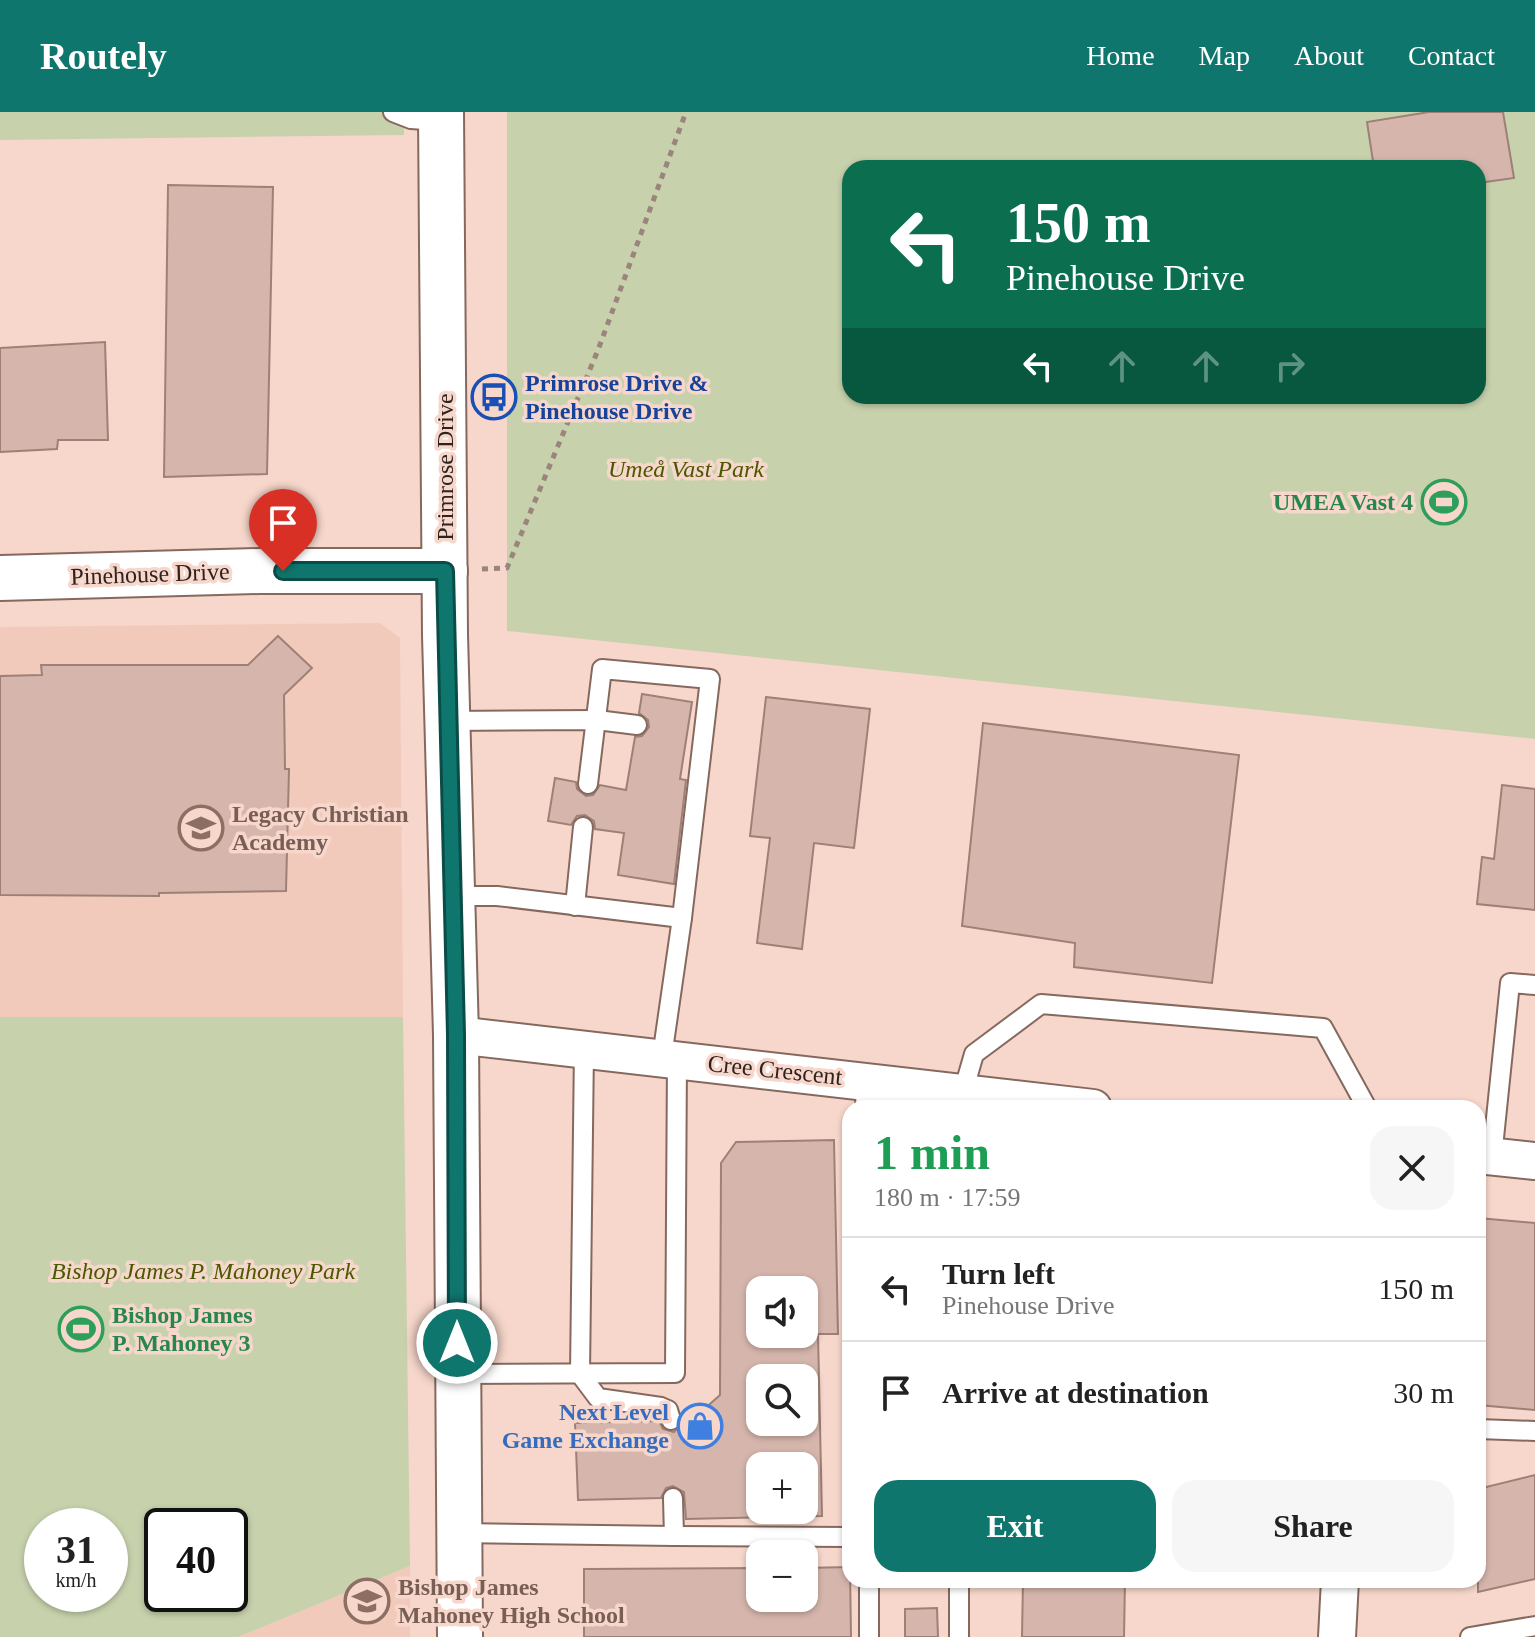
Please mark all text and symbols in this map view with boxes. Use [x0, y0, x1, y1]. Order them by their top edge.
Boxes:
text: Routely [40, 35, 167, 77]
text: Home [1086, 40, 1155, 71]
text: Map [1199, 40, 1250, 71]
text: About [1294, 40, 1364, 71]
text: Contact [1408, 40, 1495, 71]
icon: left [874, 192, 978, 296]
text: 150 m [1006, 192, 1151, 254]
text: Pinehouse Drive [1006, 258, 1245, 298]
icon: left [1016, 344, 1060, 388]
icon: ahead [1100, 344, 1144, 388]
icon: ahead [1184, 344, 1228, 388]
icon: right [1268, 344, 1312, 388]
place label: Primrose Drive & Pinehouse Drive [525, 370, 708, 424]
bus stop icon: Primrose Drive & Pinehouse Drive [470, 373, 518, 421]
street label: Primrose Drive [432, 393, 458, 541]
park label: Umeå Vast Park [608, 456, 764, 482]
sports icon: UMEA Vast 4 [1420, 478, 1468, 526]
pin [249, 489, 317, 571]
place label: UMEA Vast 4 [1273, 489, 1413, 515]
icon: arrive [261, 501, 305, 545]
street label: Pinehouse Drive [70, 558, 230, 590]
place label: Legacy Christian Academy [232, 801, 409, 855]
school or university icon: Legacy Christian Academy [177, 804, 225, 852]
street label: Cree Crescent [706, 1050, 844, 1090]
text: 1 min [874, 1126, 990, 1179]
button: close [1370, 1126, 1454, 1210]
text: 180 m · 17:59 [874, 1183, 1021, 1212]
text: Turn left [942, 1257, 1055, 1290]
park label: Bishop James P. Mahoney Park [51, 1258, 355, 1284]
icon: left [874, 1267, 918, 1311]
text: 150 m [1378, 1272, 1454, 1305]
map controls [746, 1276, 818, 1612]
button: sound [746, 1276, 818, 1348]
text: Pinehouse Drive [942, 1291, 1115, 1320]
position arrow [415, 1301, 499, 1385]
place label: Bishop James P. Mahoney 3 [112, 1302, 253, 1356]
sports icon: Bishop James P. Mahoney 3 [57, 1305, 105, 1353]
button: search [746, 1364, 818, 1436]
icon: arrive [874, 1371, 918, 1415]
text: Arrive at destination [942, 1376, 1209, 1409]
text: 30 m [1393, 1376, 1454, 1409]
place label: Next Level Game Exchange [502, 1399, 669, 1453]
shop icon: Next Level Game Exchange [676, 1402, 724, 1450]
button: + [746, 1452, 818, 1524]
button: Exit [874, 1480, 1156, 1572]
button: Share [1172, 1480, 1454, 1572]
speed limit sign: 40 [144, 1508, 248, 1612]
text: 31 [56, 1527, 96, 1572]
button: − [746, 1540, 818, 1612]
text: km/h [55, 1569, 97, 1591]
place label: Bishop James Mahoney High School [398, 1574, 625, 1628]
school or university icon: Bishop James Mahoney High School [343, 1577, 391, 1625]

